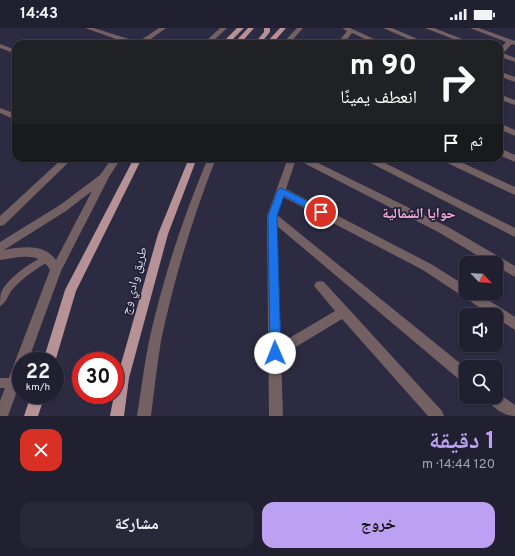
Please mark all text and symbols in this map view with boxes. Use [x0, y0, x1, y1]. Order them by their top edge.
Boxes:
text: 14:43 [20, 5, 58, 24]
text: 90 m [350, 49, 417, 85]
icon: right [431, 56, 483, 108]
text: انعطف يمينًا [340, 87, 417, 110]
icon: arrive [440, 132, 462, 154]
text: ثم [470, 133, 483, 152]
pin [304, 195, 338, 229]
icon: arrive [310, 201, 332, 223]
district label: حوايا الشمالية [382, 206, 456, 223]
street label: طريق وادي وج [118, 245, 153, 317]
north arrow [459, 256, 503, 300]
map controls [459, 256, 503, 404]
button: sound [459, 308, 503, 352]
position arrow [254, 332, 296, 374]
speed limit sign: 30 [72, 352, 124, 404]
text: 22 [26, 360, 50, 386]
button: search [459, 360, 503, 404]
text: km/h [26, 381, 50, 394]
text: 1 دقيقة [429, 427, 495, 457]
button: close [20, 429, 62, 471]
text: 120 m · 14:44 [422, 457, 495, 473]
button: مشاركة [20, 502, 254, 548]
button: خروج [262, 502, 495, 548]

